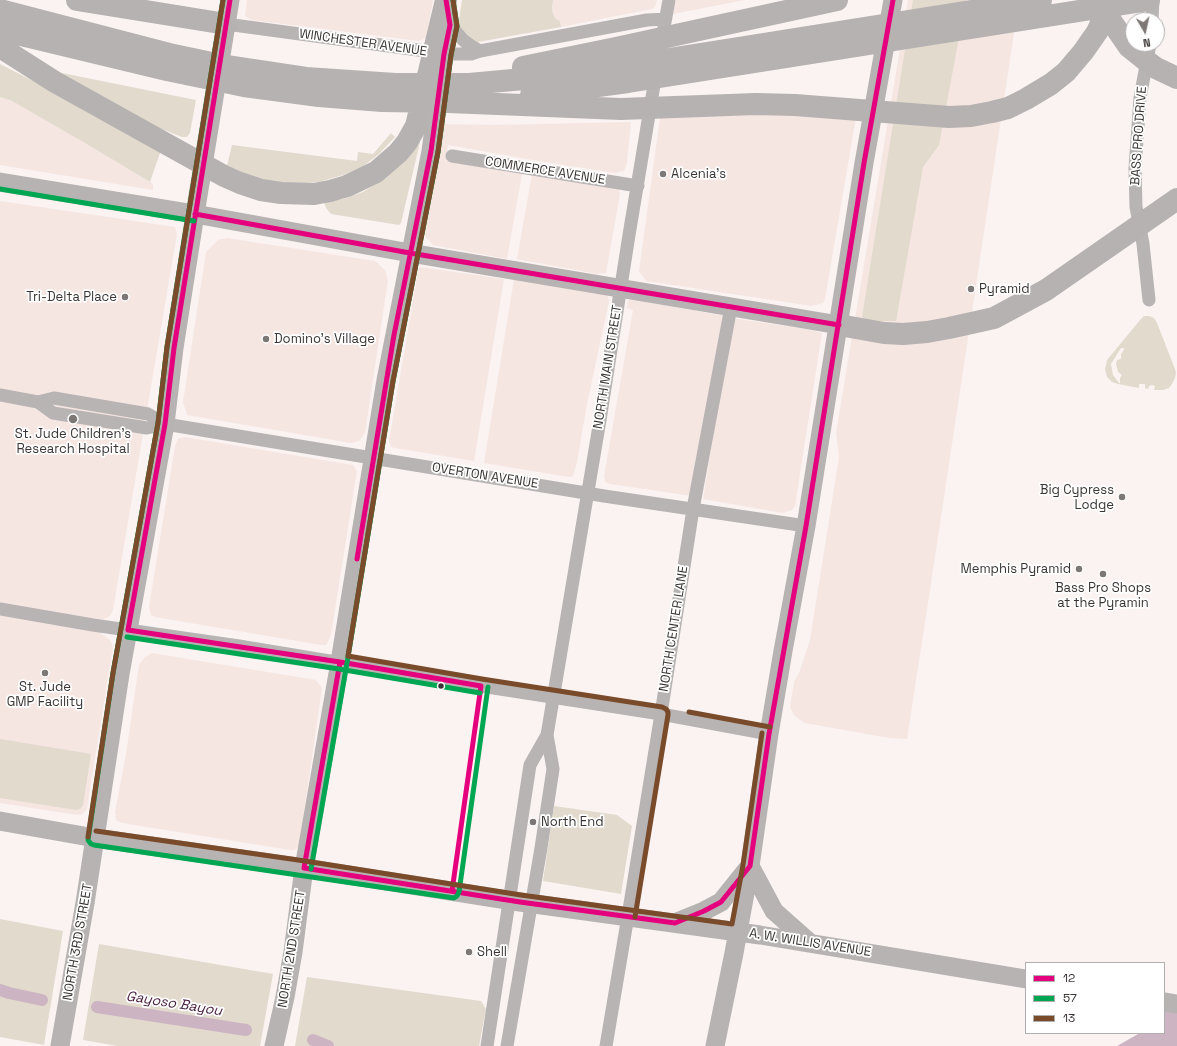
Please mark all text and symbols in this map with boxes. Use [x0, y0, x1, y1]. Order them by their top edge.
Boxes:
north arrow [1125, 12, 1165, 52]
street label: WINCHESTER AVENUE [298, 26, 428, 60]
text: N [1142, 35, 1151, 50]
street label: BASS PRO DRIVE [1128, 86, 1150, 186]
street label: COMMERCE AVENUE [484, 154, 606, 188]
place label: Alcenia's [671, 166, 726, 182]
marker: Alcenia's [658, 169, 668, 179]
place label: Pyramid [979, 281, 1030, 297]
marker: Pyramid [966, 284, 976, 294]
place label: Tri-Delta Place [26, 289, 117, 305]
marker: Tri-Delta Place [120, 292, 130, 302]
street label: NORTH MAIN STREET [591, 304, 625, 430]
place label: Domino's Village [274, 331, 375, 347]
marker: Domino's Village [261, 334, 271, 344]
marker: St. Jude Children's Research Hospital [67, 413, 79, 425]
place label: St. Jude Children's Research Hospital [15, 426, 131, 457]
street label: OVERTON AVENUE [431, 460, 539, 492]
place label: Big Cypress Lodge [1040, 482, 1114, 513]
marker: Big Cypress Lodge [1117, 492, 1127, 502]
place label: Memphis Pyramid [960, 561, 1071, 577]
marker: Memphis Pyramid [1074, 564, 1084, 574]
street label: NORTH CENTER LANE [656, 565, 692, 693]
marker: Bass Pro Shops at the Pyramin [1098, 569, 1108, 579]
place label: Bass Pro Shops at the Pyramin [1055, 580, 1151, 611]
marker: St. Jude GMP Facility [40, 668, 50, 678]
place label: St. Jude GMP Facility [7, 679, 83, 710]
unlabelled marker [436, 681, 446, 691]
place label: North End [541, 814, 604, 830]
marker: North End [528, 817, 538, 827]
street label: NORTH 3RD STREET [60, 882, 96, 1002]
street label: NORTH 2ND STREET [275, 889, 309, 1009]
street label: A. W. WILLIS AVENUE [748, 926, 872, 960]
place label: Shell [477, 944, 507, 960]
marker: Shell [464, 947, 474, 957]
legend [1025, 962, 1165, 1034]
text: 12 [1063, 970, 1075, 986]
water label: Gayoso Bayou [125, 988, 223, 1020]
text: 57 [1063, 990, 1077, 1006]
text: 13 [1063, 1010, 1075, 1026]

